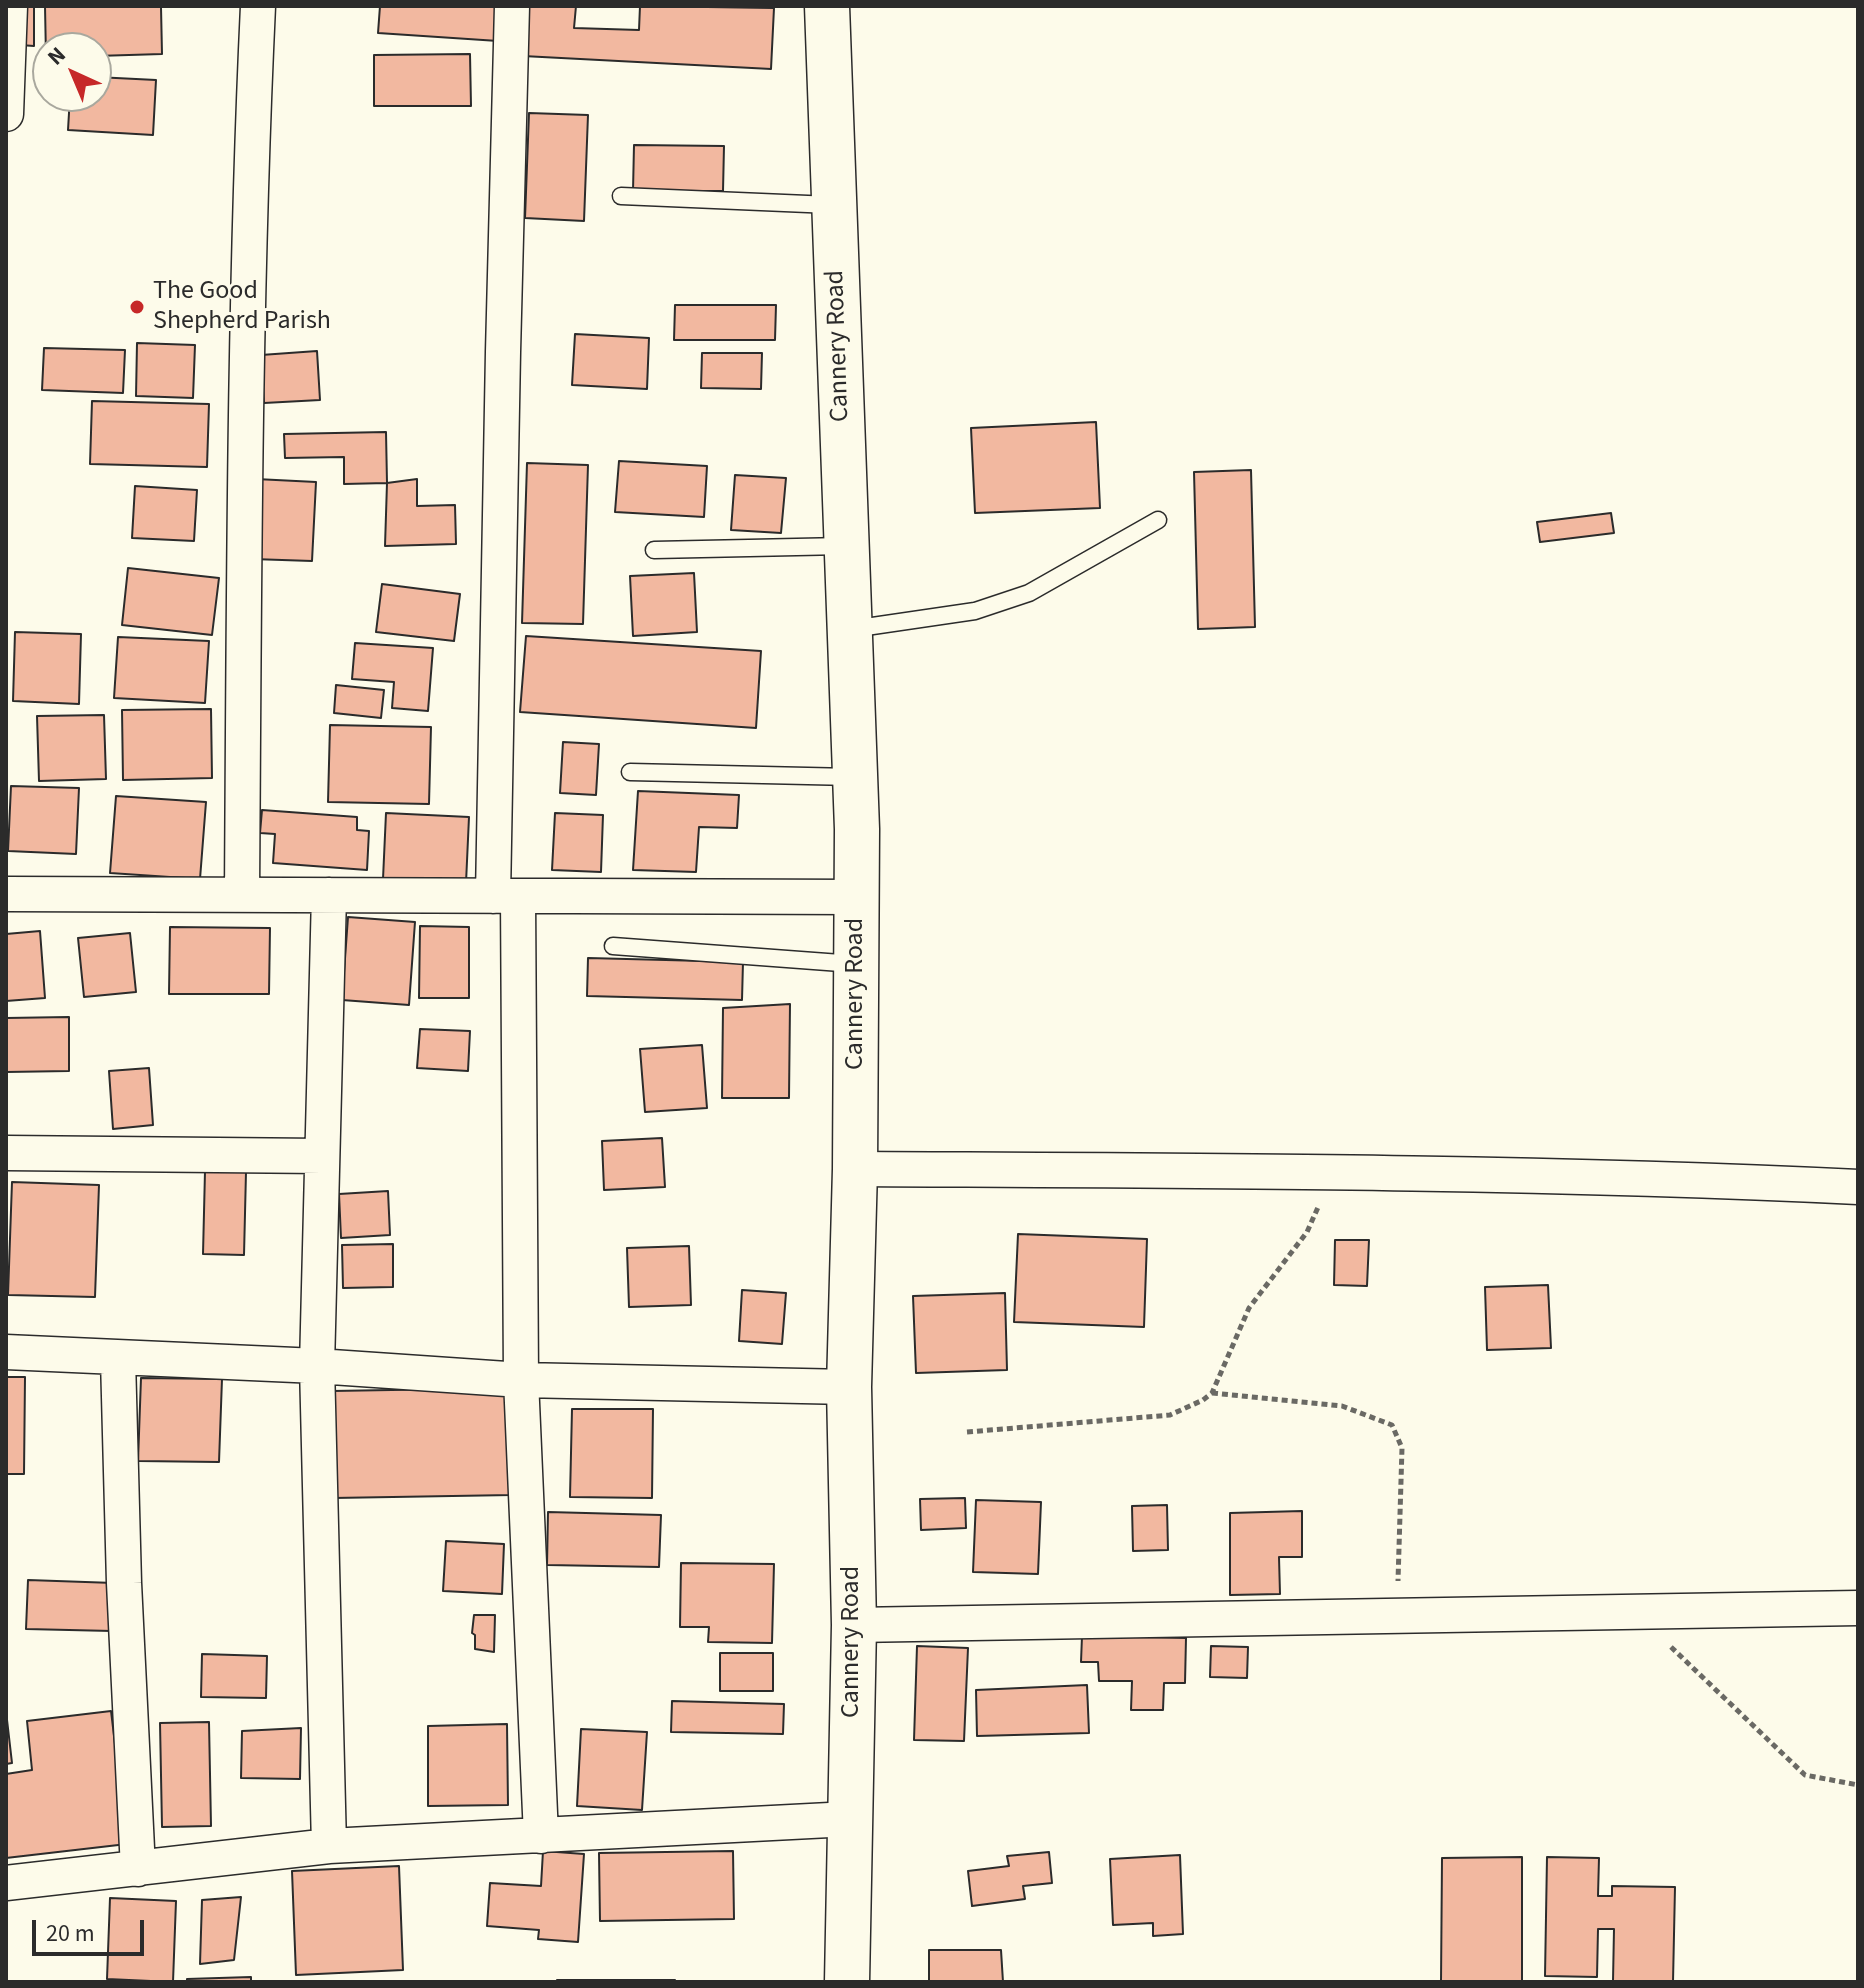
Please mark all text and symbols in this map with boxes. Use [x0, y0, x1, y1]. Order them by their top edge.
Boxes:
north arrow [32, 32, 112, 112]
text: N [40, 40, 73, 73]
street label: Cannery Road [821, 269, 857, 423]
place label: The Good Shepherd Parish [153, 276, 331, 338]
marker: The Good Shepherd Parish [128, 298, 146, 316]
street label: Cannery Road [840, 918, 872, 1070]
street label: Cannery Road [836, 1566, 868, 1718]
scale bar [36, 1904, 148, 1954]
text: 20 m [46, 1916, 95, 1951]

